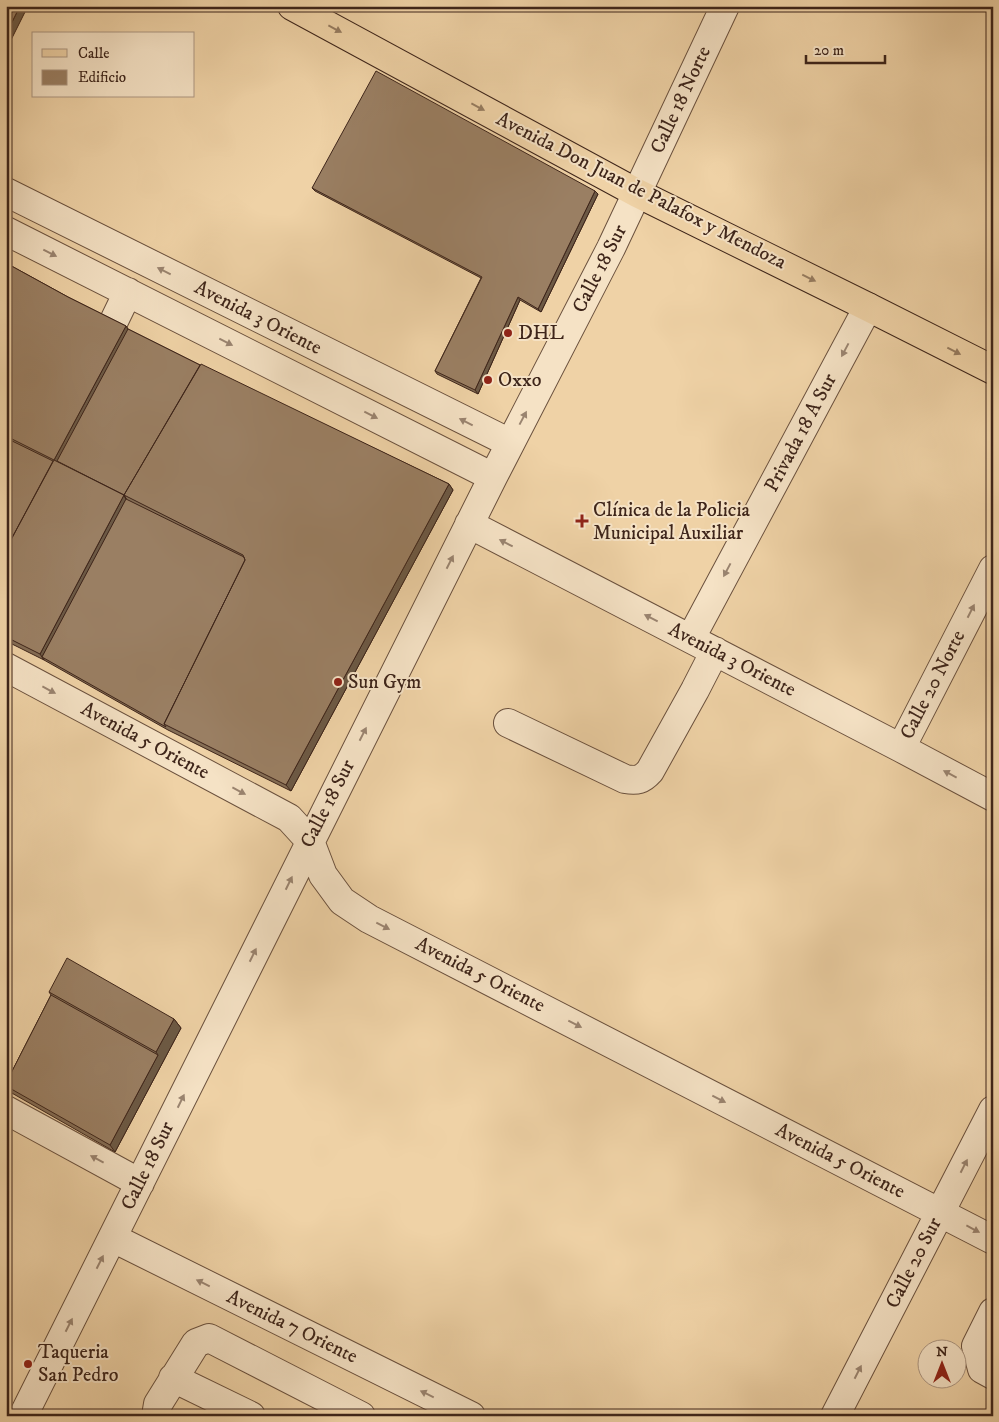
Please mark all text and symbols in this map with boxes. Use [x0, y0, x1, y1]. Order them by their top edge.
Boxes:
one-way arrow [329, 25, 342, 34]
legend [32, 32, 195, 98]
scale bar [806, 32, 885, 64]
text: 20 m [814, 41, 844, 60]
street label: Calle 18 Norte [645, 42, 717, 158]
text: Calle [78, 44, 110, 63]
text: Edificio [78, 68, 126, 87]
one-way arrow [471, 103, 485, 111]
street label: Avenida Don Juan de Palafox y Mendoza [492, 107, 791, 276]
street label: Calle 18 Sur [567, 220, 633, 317]
one-way arrow [43, 249, 57, 257]
one-way arrow [157, 267, 171, 275]
one-way arrow [802, 274, 816, 282]
street label: Avenida 3 Oriente [190, 275, 326, 361]
place label: DHL [518, 321, 564, 346]
marker: DHL [502, 327, 514, 339]
one-way arrow [219, 338, 233, 346]
one-way arrow [841, 342, 849, 357]
one-way arrow [947, 347, 962, 355]
place label: Oxxo [498, 368, 541, 393]
street label: Privada 18 A Sur [759, 369, 843, 496]
marker: Oxxo [482, 374, 494, 386]
one-way arrow [364, 411, 378, 419]
one-way arrow [519, 411, 527, 425]
one-way arrow [459, 418, 473, 426]
place label: Clínica de la Policia Municipal Auxiliar [593, 498, 751, 546]
marker: Clínica de la Policia Municipal Auxiliar [575, 514, 589, 528]
one-way arrow [499, 539, 514, 547]
one-way arrow [446, 554, 454, 569]
one-way arrow [723, 563, 731, 577]
one-way arrow [967, 604, 975, 618]
one-way arrow [644, 614, 658, 622]
street label: Avenida 3 Oriente [664, 617, 800, 703]
street label: Calle 20 Norte [895, 626, 971, 744]
place label: Sun Gym [348, 670, 421, 695]
marker: Sun Gym [332, 676, 344, 688]
one-way arrow [42, 686, 57, 694]
street label: Avenida 5 Oriente [76, 697, 214, 785]
one-way arrow [359, 727, 367, 742]
street label: Calle 18 Sur [295, 755, 361, 852]
one-way arrow [943, 770, 957, 778]
one-way arrow [232, 787, 246, 795]
one-way arrow [285, 876, 293, 890]
one-way arrow [376, 922, 391, 930]
street label: Avenida 5 Oriente [411, 932, 549, 1018]
one-way arrow [249, 948, 257, 962]
one-way arrow [567, 1020, 582, 1028]
one-way arrow [177, 1093, 185, 1108]
one-way arrow [712, 1095, 726, 1103]
street label: Calle 18 Sur [116, 1117, 180, 1214]
street label: Avenida 5 Oriente [771, 1118, 909, 1204]
one-way arrow [90, 1155, 104, 1164]
one-way arrow [960, 1159, 968, 1173]
street label: Calle 20 Sur [880, 1213, 948, 1313]
one-way arrow [965, 1225, 980, 1233]
one-way arrow [97, 1255, 105, 1269]
one-way arrow [196, 1279, 210, 1287]
street label: Avenida 7 Oriente [222, 1284, 362, 1370]
one-way arrow [65, 1318, 73, 1332]
place label: Taqueria San Pedro [38, 1340, 119, 1388]
north arrow [916, 1340, 966, 1390]
text: N [936, 1343, 948, 1361]
marker: Taqueria San Pedro [22, 1358, 34, 1370]
one-way arrow [854, 1365, 862, 1380]
one-way arrow [420, 1390, 434, 1398]

